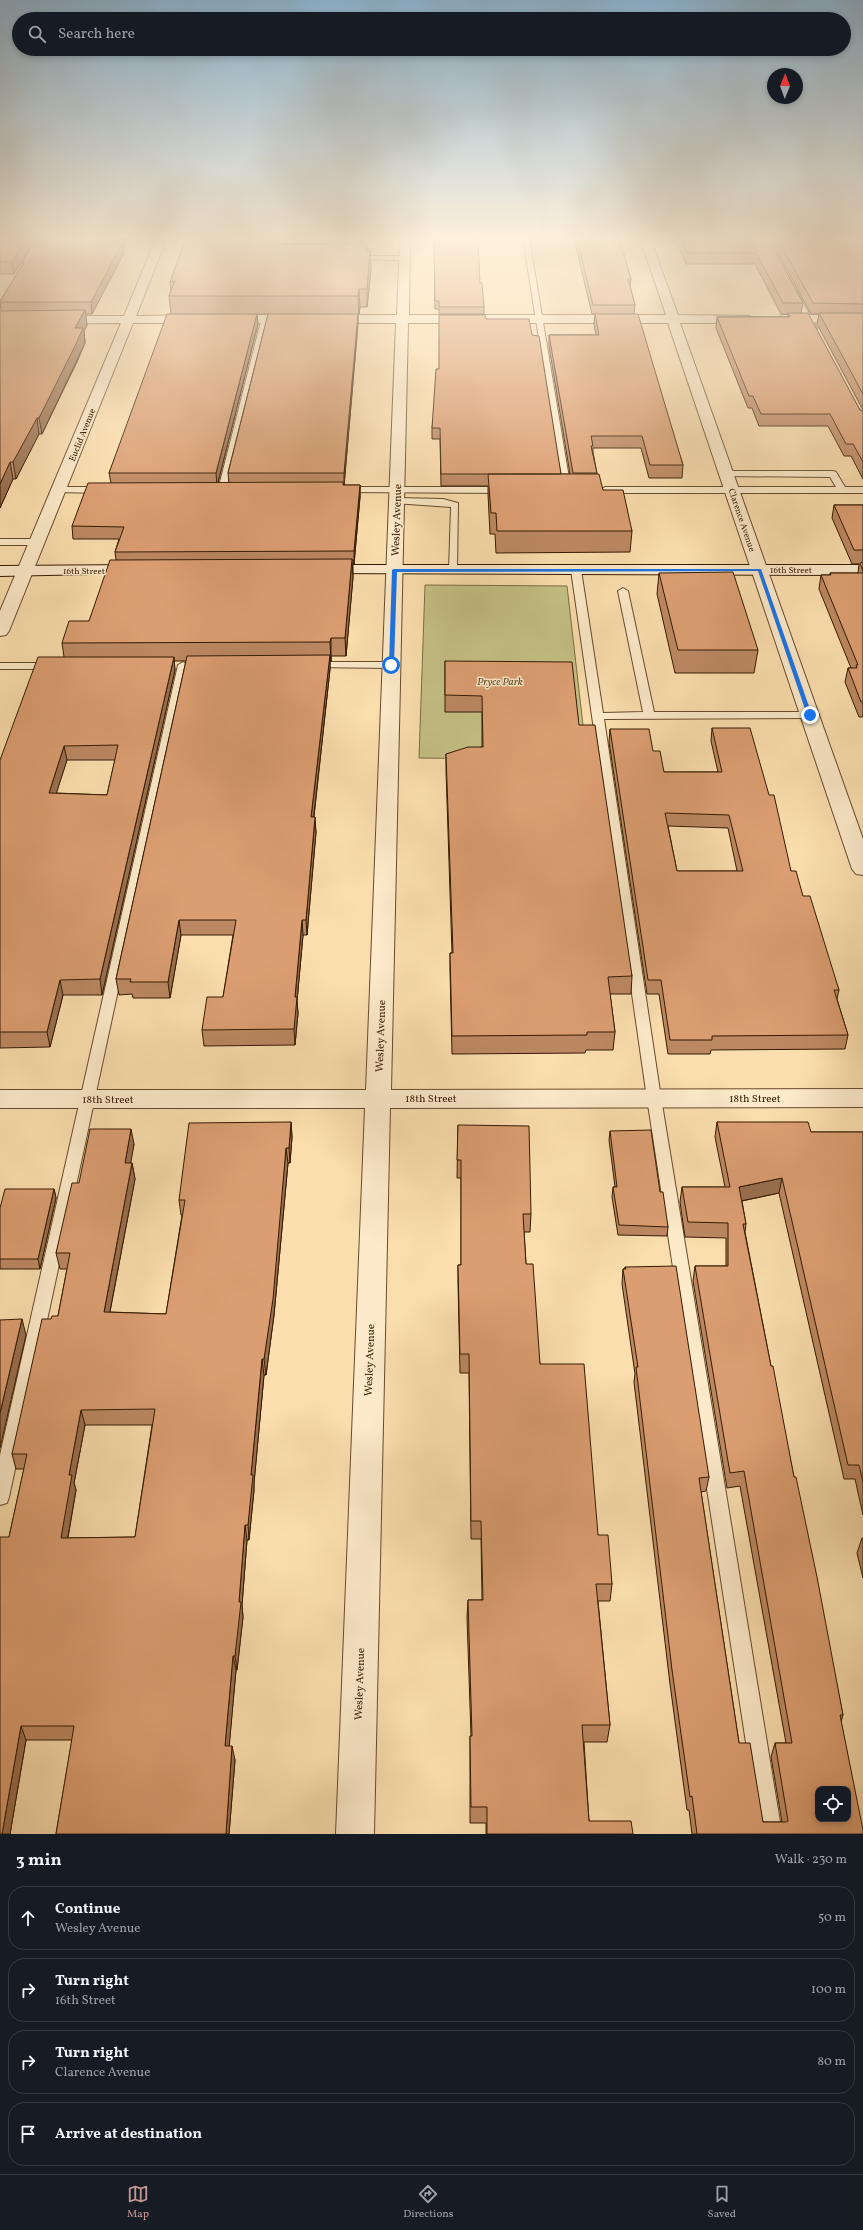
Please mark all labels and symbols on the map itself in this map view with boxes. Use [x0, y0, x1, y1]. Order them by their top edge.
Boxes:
north arrow [767, 68, 803, 104]
street label: Euclid Avenue [66, 407, 99, 464]
street label: Wesley Avenue [389, 484, 406, 556]
street label: Clarence Avenue [725, 487, 758, 553]
street label: 16th Street [770, 564, 812, 577]
street label: 16th Street [63, 565, 105, 578]
route start [382, 656, 400, 674]
park label: Pryce Park [477, 675, 523, 690]
route end [801, 706, 819, 724]
street label: Wesley Avenue [373, 1000, 390, 1072]
street label: 18th Street [405, 1092, 457, 1107]
street label: 18th Street [729, 1092, 781, 1107]
street label: 18th Street [82, 1093, 134, 1108]
street label: Wesley Avenue [362, 1324, 379, 1396]
street label: Wesley Avenue [352, 1648, 369, 1720]

